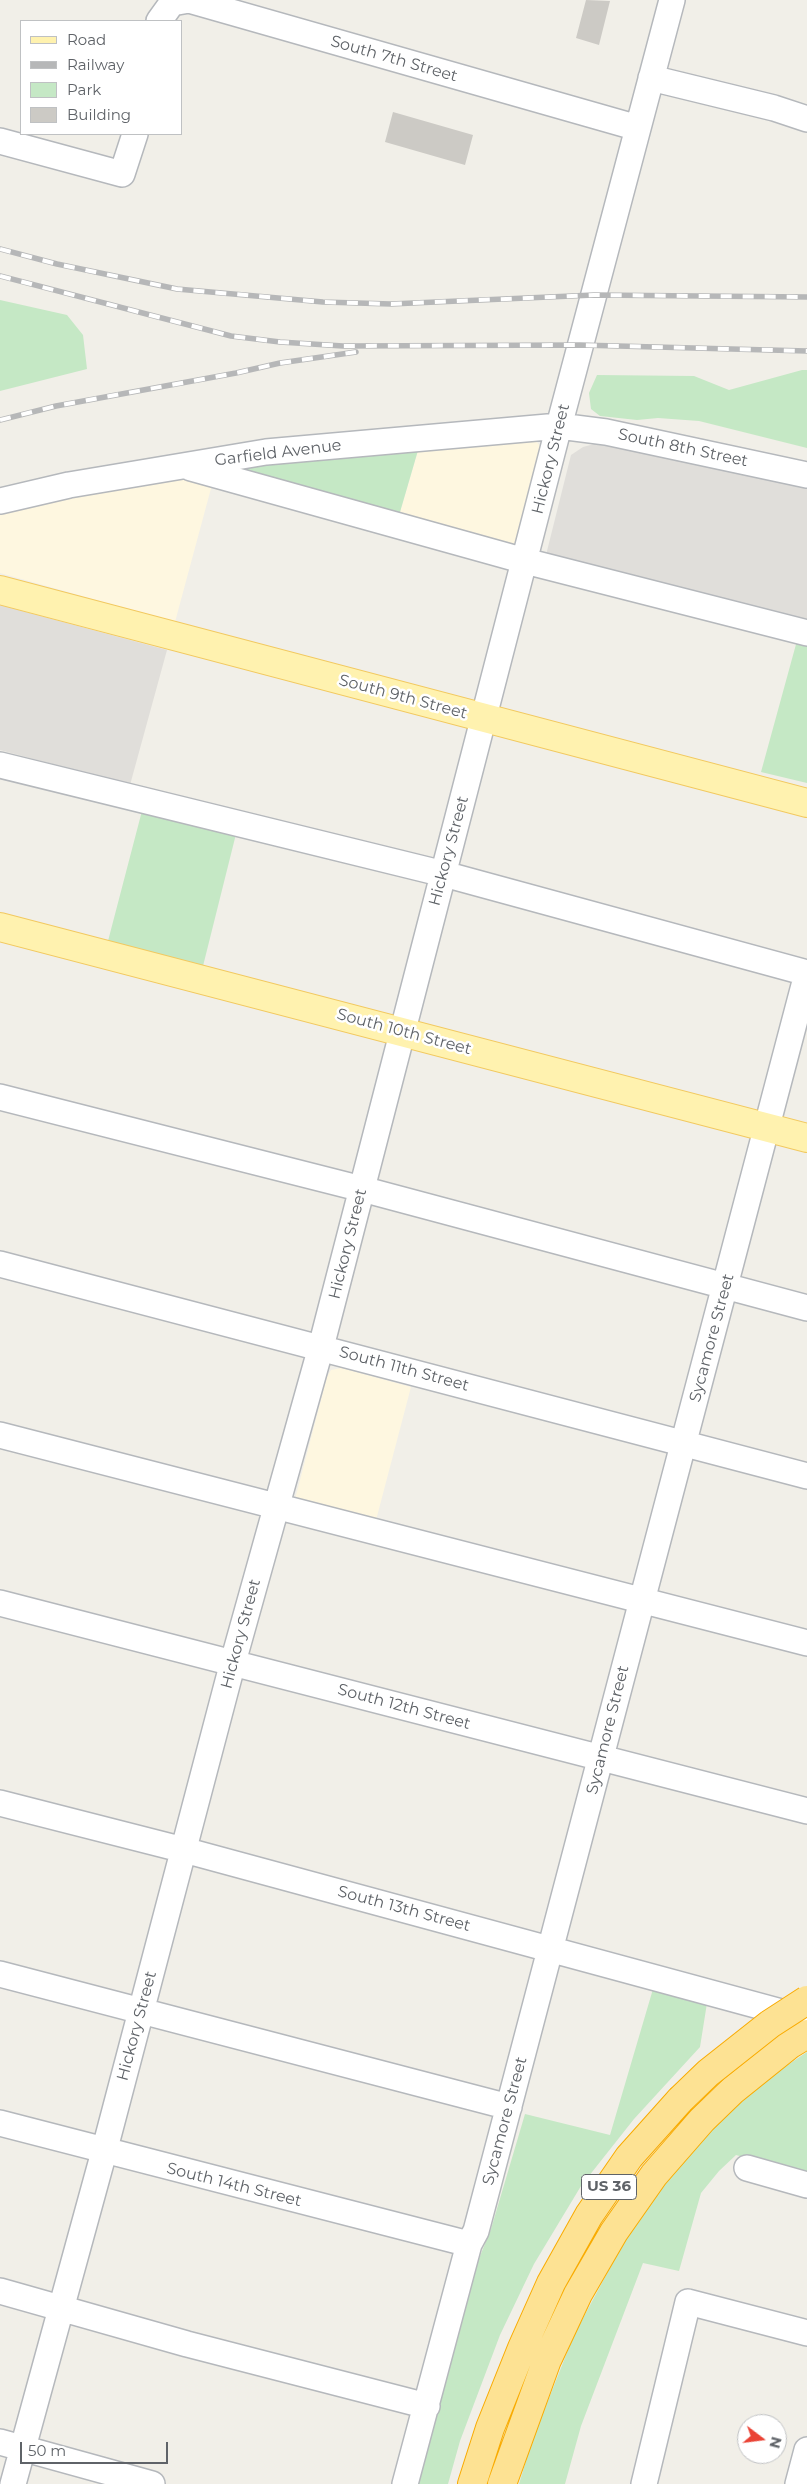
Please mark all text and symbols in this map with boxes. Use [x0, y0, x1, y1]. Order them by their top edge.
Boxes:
legend [20, 20, 182, 135]
text: Road [67, 30, 106, 49]
street label: South 7th Street [328, 32, 460, 86]
text: Railway [67, 55, 124, 74]
text: Park [67, 80, 101, 99]
text: Building [67, 105, 131, 124]
street label: Hickory Street [528, 402, 574, 516]
street label: South 8th Street [616, 425, 750, 471]
street label: Garfield Avenue [214, 436, 342, 470]
street label: South 9th Street [337, 671, 469, 723]
street label: Hickory Street [425, 794, 473, 908]
street label: South 10th Street [335, 1005, 473, 1059]
street label: Hickory Street [325, 1187, 371, 1301]
street label: Sycamore Street [686, 1272, 738, 1404]
street label: South 11th Street [337, 1342, 471, 1396]
street label: Hickory Street [217, 1577, 265, 1691]
street label: Sycamore Street [583, 1664, 633, 1796]
street label: South 12th Street [335, 1680, 473, 1734]
street label: South 13th Street [335, 1882, 473, 1936]
street label: Hickory Street [113, 1969, 161, 2083]
street label: Sycamore Street [479, 2055, 531, 2187]
street label: South 14th Street [165, 2159, 303, 2211]
road number: US 36 [582, 2174, 636, 2200]
north arrow [737, 2414, 787, 2464]
scale bar [22, 2432, 170, 2464]
text: N [765, 2435, 786, 2450]
text: 50 m [28, 2441, 66, 2460]

